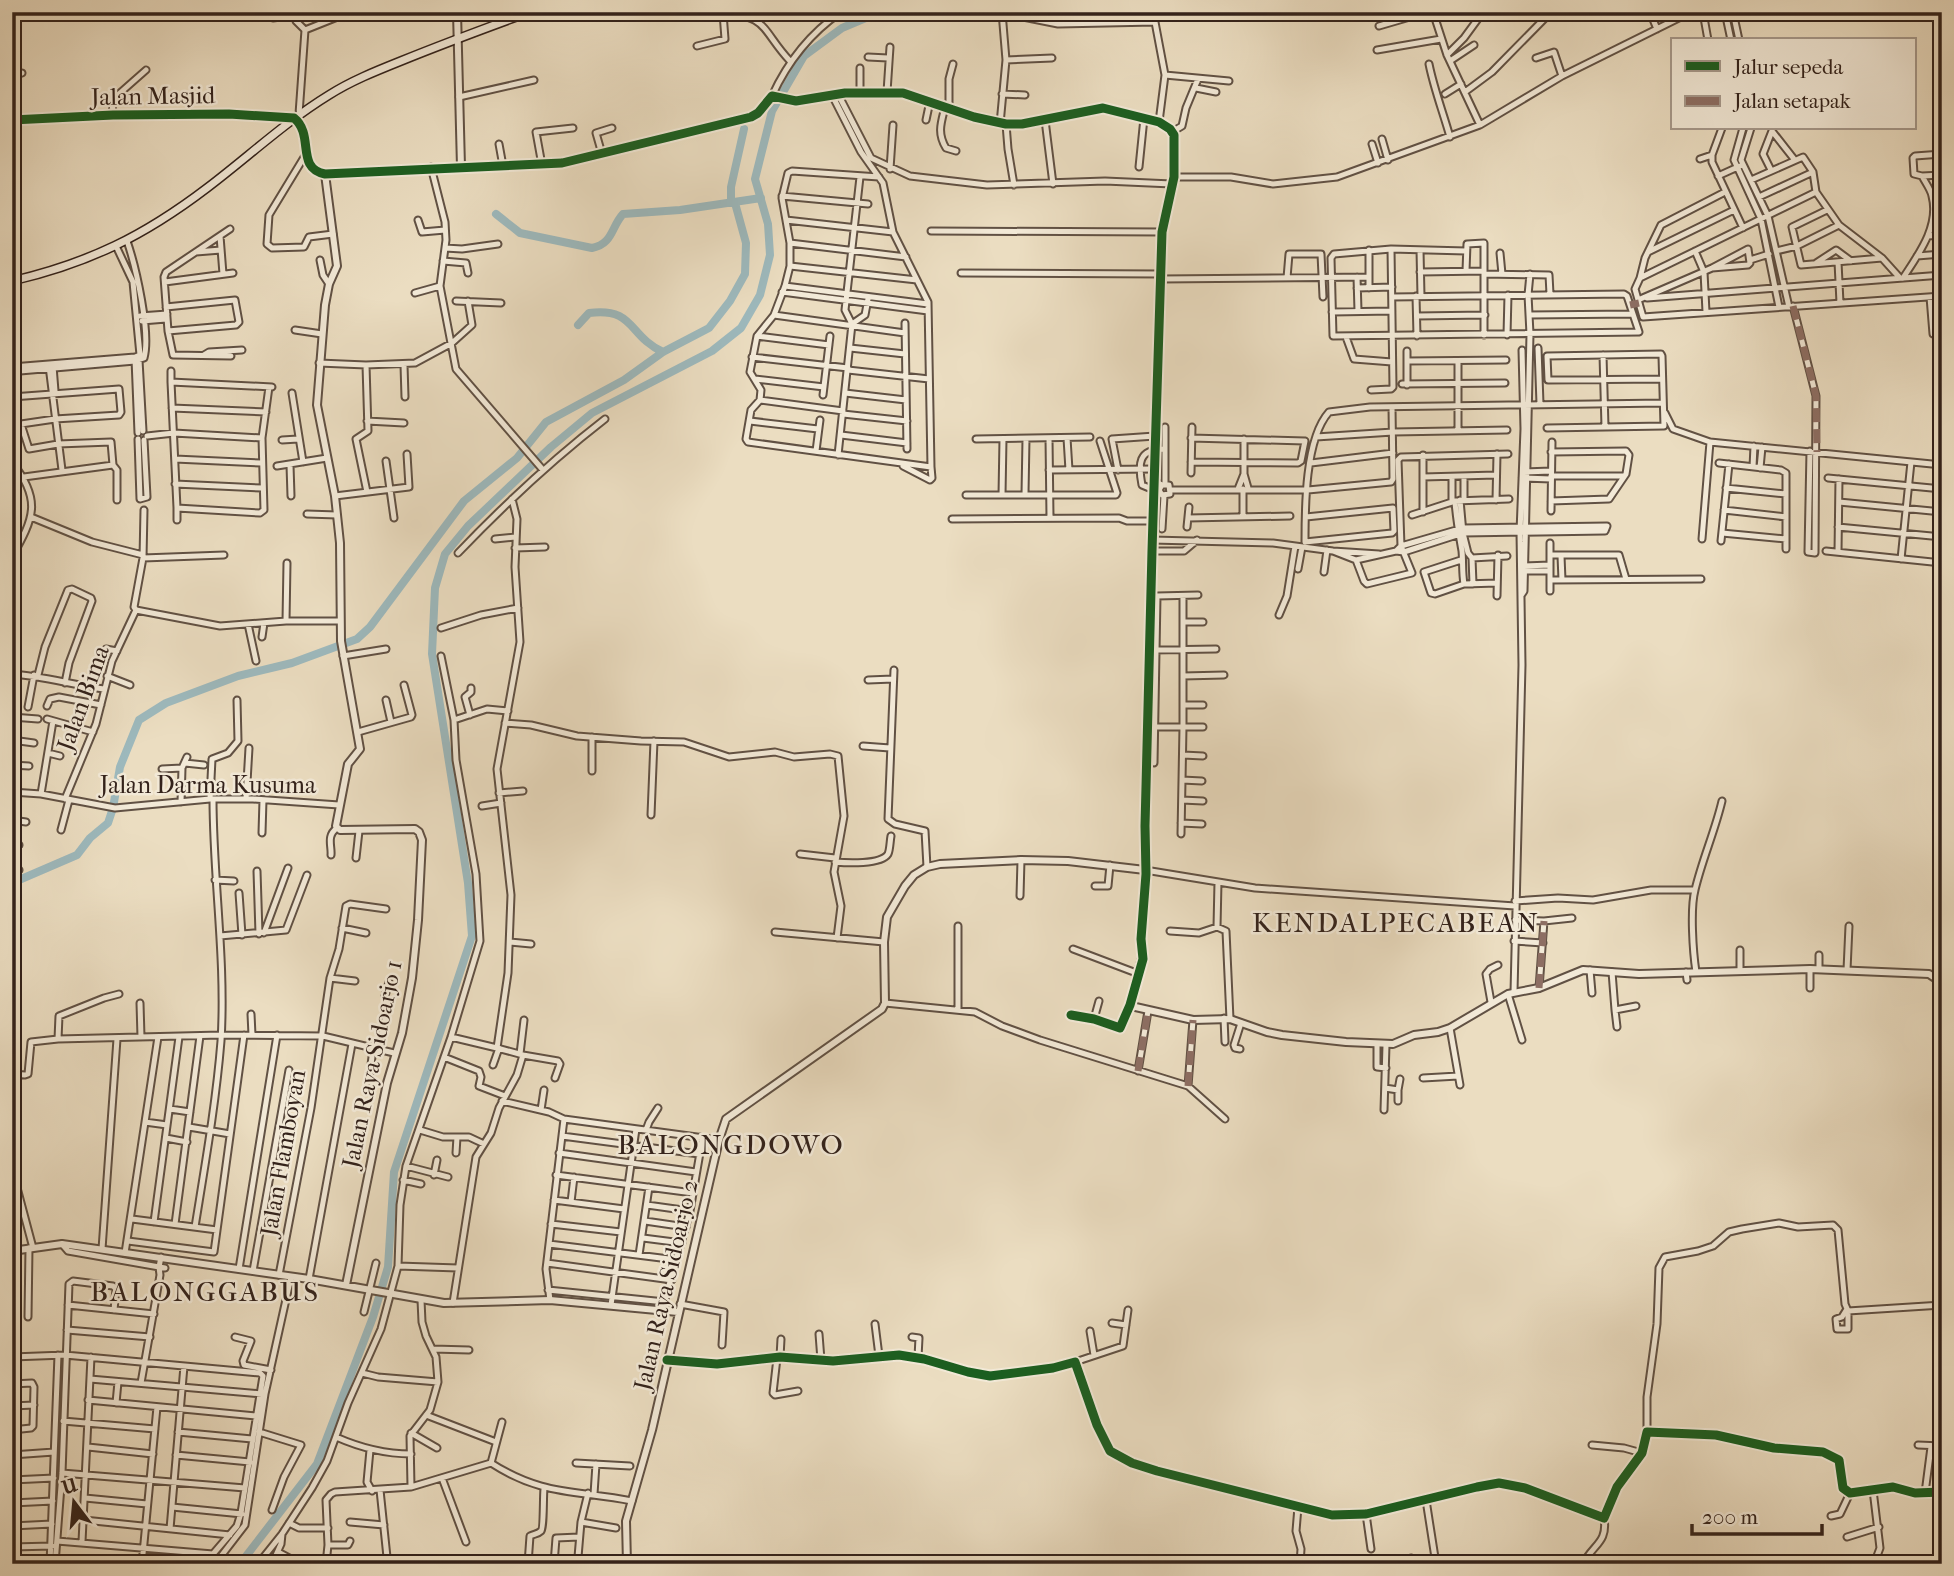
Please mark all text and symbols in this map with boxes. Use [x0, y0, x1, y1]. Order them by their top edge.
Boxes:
legend [1671, 38, 1916, 130]
text: Jalur sepeda [1732, 55, 1843, 79]
street label: Jalan Masjid [89, 81, 216, 111]
text: Jalan setapak [1732, 89, 1851, 113]
street label: Jalan Bima [50, 641, 115, 756]
street label: Jalan Darma Kusuma [98, 771, 317, 799]
district label: KENDALPECABEAN [1252, 906, 1540, 939]
street label: Jalan Raya Sidoarjo 1 [336, 958, 408, 1172]
street label: Jalan Flamboyan [254, 1067, 311, 1240]
district label: BALONGDOWO [617, 1128, 845, 1161]
street label: Jalan Raya Sidoarjo 2 [628, 1177, 704, 1395]
district label: BALONGGABUS [90, 1275, 320, 1308]
north arrow [38, 1468, 108, 1538]
text: U [58, 1474, 80, 1500]
scale bar [1692, 1492, 1821, 1536]
text: 200 m [1702, 1505, 1758, 1529]

